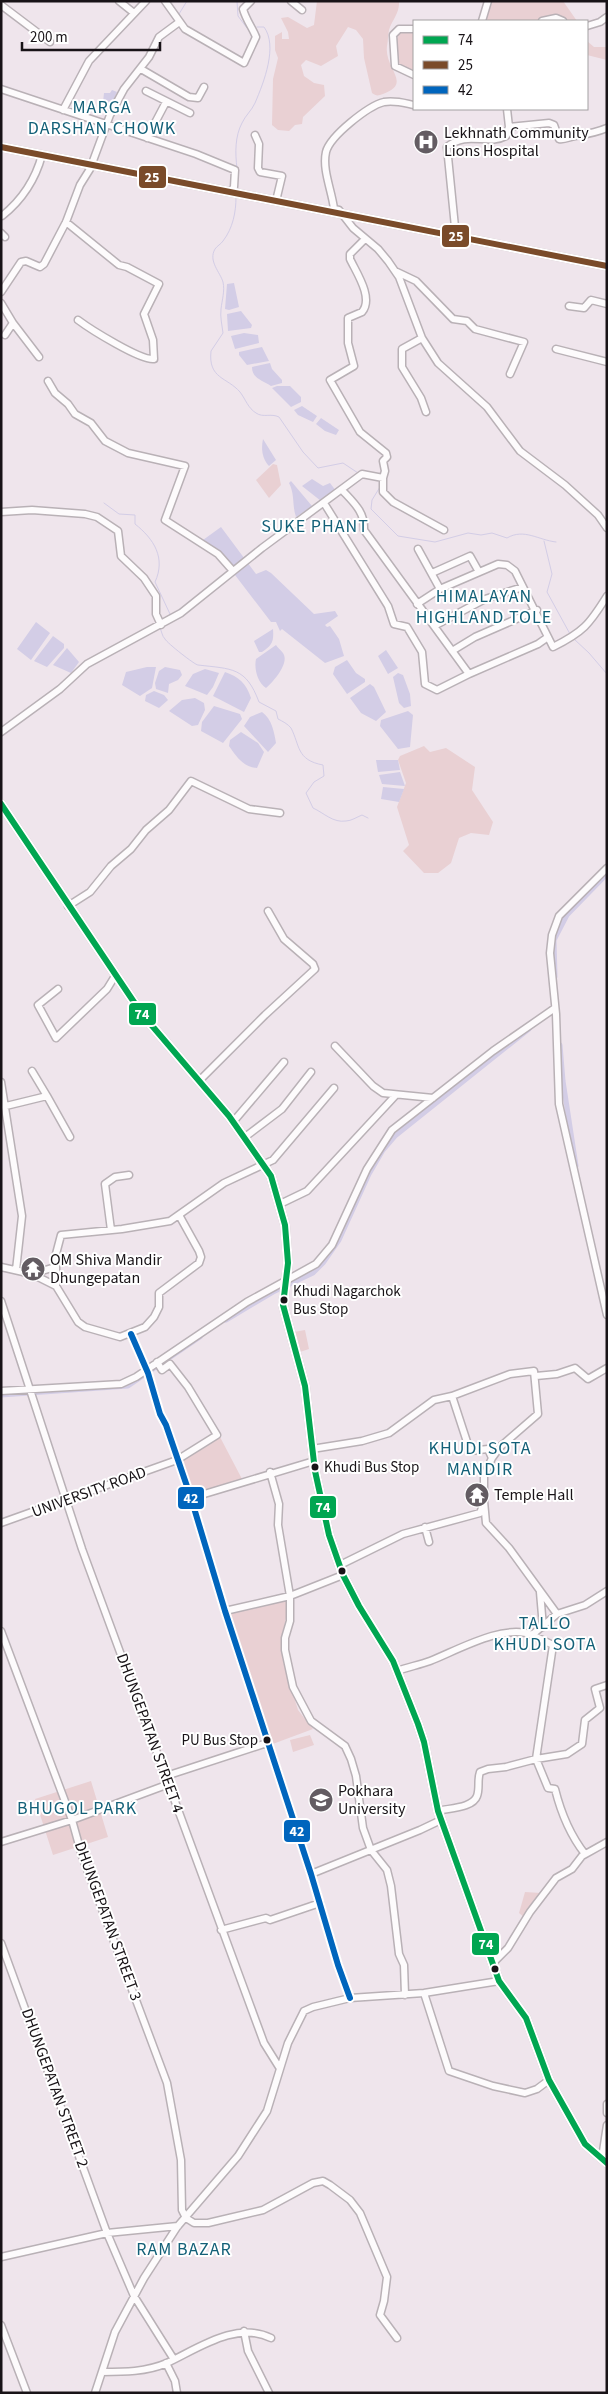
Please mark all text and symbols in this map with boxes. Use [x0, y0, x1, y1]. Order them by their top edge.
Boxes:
scale bar [22, 20, 160, 52]
legend [413, 20, 588, 110]
text: 200 m [30, 27, 68, 48]
text: 74 [458, 30, 473, 51]
text: 25 [458, 55, 473, 76]
text: 42 [458, 80, 473, 101]
district label: MARGA DARSHAN CHOWK [28, 95, 176, 141]
place label: Lekhnath Community Lions Hospital [444, 122, 589, 162]
hospital icon: Lekhnath Community Lions Hospital [413, 129, 439, 155]
line badge: 25 [138, 165, 167, 189]
text: 25 [145, 168, 159, 188]
line badge: 25 [441, 224, 470, 248]
text: 25 [449, 227, 463, 247]
district label: SUKE PHANT [261, 514, 369, 539]
district label: HIMALAYAN HIGHLAND TOLE [416, 584, 552, 630]
line badge: 74 [128, 1002, 157, 1026]
text: 74 [135, 1005, 150, 1025]
place label: OM Shiva Mandir Dhungepatan [50, 1249, 162, 1289]
temple icon: OM Shiva Mandir Dhungepatan [20, 1256, 46, 1282]
place label: Khudi Nagarchok Bus Stop [293, 1281, 401, 1320]
marker: Khudi Nagarchok Bus Stop [279, 1295, 289, 1305]
district label: KHUDI SOTA MANDIR [428, 1436, 532, 1482]
place label: Khudi Bus Stop [324, 1457, 419, 1478]
street label: UNIVERSITY ROAD [29, 1461, 149, 1523]
marker: Khudi Bus Stop [310, 1462, 320, 1472]
temple icon: Temple Hall [464, 1482, 490, 1508]
place label: Temple Hall [494, 1484, 573, 1506]
line badge: 42 [177, 1486, 205, 1510]
text: 42 [184, 1489, 198, 1509]
line badge: 74 [309, 1495, 337, 1519]
text: 74 [316, 1498, 331, 1518]
unlabelled marker [337, 1566, 347, 1576]
district label: TALLO KHUDI SOTA [493, 1611, 597, 1657]
street label: DHUNGEPATAN STREET 4 [111, 1650, 189, 1816]
place label: PU Bus Stop [182, 1730, 258, 1751]
marker: PU Bus Stop [262, 1735, 272, 1745]
place label: Pokhara University [338, 1780, 406, 1820]
school or university icon: Pokhara University [308, 1787, 334, 1813]
district label: BHUGOL PARK [17, 1796, 137, 1821]
line badge: 42 [283, 1819, 311, 1843]
text: 42 [290, 1822, 304, 1842]
street label: DHUNGEPATAN STREET 3 [69, 1838, 147, 2004]
line badge: 74 [471, 1932, 500, 1956]
text: 74 [479, 1935, 494, 1955]
unlabelled marker [490, 1964, 500, 1974]
street label: DHUNGEPATAN STREET 2 [16, 2005, 94, 2171]
district label: RAM BAZAR [136, 2237, 232, 2262]

